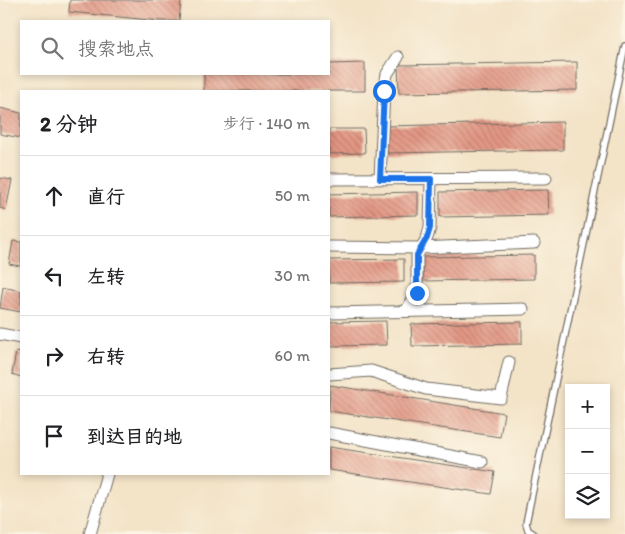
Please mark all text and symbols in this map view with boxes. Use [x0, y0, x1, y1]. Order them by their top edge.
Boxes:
search box [20, 20, 330, 75]
icon: search [38, 34, 66, 62]
text: 搜索地点 [78, 37, 154, 60]
route start [373, 80, 396, 103]
text: 2 分钟 [40, 111, 98, 136]
text: 步行 · 140 m [223, 114, 310, 133]
icon: ahead [40, 182, 68, 210]
text: 直行 [87, 185, 125, 208]
text: 50 m [275, 186, 310, 205]
icon: left [40, 262, 68, 290]
text: 左转 [87, 265, 125, 288]
text: 30 m [274, 266, 310, 285]
route end [406, 282, 429, 305]
icon: right [40, 342, 68, 370]
text: 右转 [87, 345, 125, 368]
text: 60 m [275, 346, 310, 365]
map controls [565, 384, 610, 519]
button: + [565, 384, 610, 429]
icon: arrive [40, 422, 68, 450]
text: 到达目的地 [87, 425, 182, 448]
button: − [565, 429, 610, 474]
button: layers [565, 474, 610, 519]

